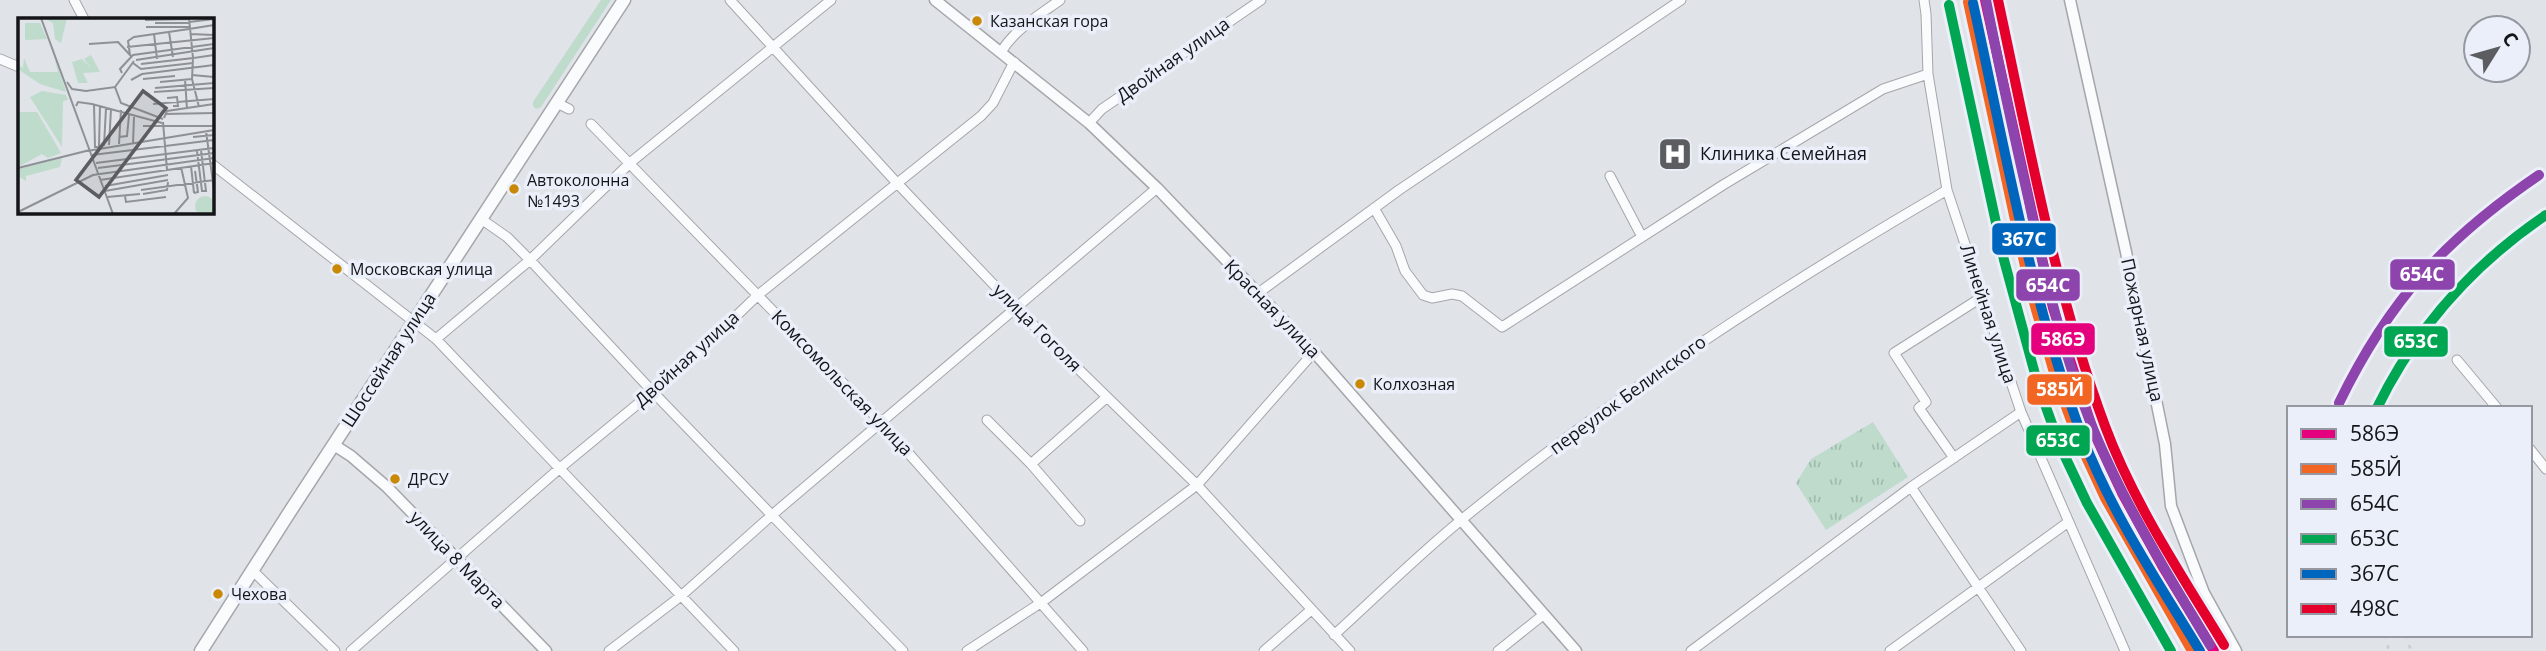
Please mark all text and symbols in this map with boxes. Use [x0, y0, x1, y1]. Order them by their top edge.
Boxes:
place label: Казанская гора [990, 10, 1108, 32]
street label: Двойная улица [1111, 11, 1234, 107]
marker: Казанская гора [970, 14, 984, 28]
north arrow [2462, 14, 2532, 84]
inset map [18, 18, 214, 214]
text: С [2497, 26, 2525, 51]
hospital icon: Клиника Семейная [1656, 135, 1694, 173]
place label: Клиника Семейная [1700, 141, 1867, 165]
place label: Автоколонна №1493 [527, 169, 629, 212]
marker: Автоколонна №1493 [507, 182, 521, 196]
line badge: 367С [1991, 222, 2057, 256]
text: 367С [2002, 226, 2046, 252]
street label: Линейная улица [1955, 241, 2023, 386]
street label: Красная улица [1219, 254, 1326, 363]
street label: Пожарная улица [2116, 256, 2170, 404]
place label: Московская улица [350, 258, 493, 280]
line badge: 654С [2389, 258, 2456, 291]
text: 654С [2400, 261, 2444, 287]
marker: Московская улица [330, 262, 344, 276]
line badge: 654С [2015, 268, 2081, 302]
text: 654С [2026, 272, 2070, 298]
street label: улица Гоголя [988, 278, 1087, 377]
street label: Шоссейная улица [336, 287, 441, 432]
street label: Комсомольская улица [767, 304, 919, 460]
street label: Двойная улица [629, 305, 744, 412]
line badge: 586Э [2030, 322, 2096, 356]
line badge: 653С [2383, 325, 2449, 358]
text: 586Э [2040, 326, 2086, 352]
text: 653С [2394, 328, 2438, 354]
street label: переулок Белинского [1544, 329, 1711, 459]
place label: Колхозная [1373, 373, 1455, 395]
line badge: 585Й [2026, 373, 2093, 406]
text: 585Й [2036, 376, 2084, 402]
marker: Колхозная [1353, 377, 1367, 391]
legend [2287, 406, 2532, 637]
text: 586Э [2350, 419, 2399, 447]
line badge: 653С [2025, 424, 2091, 457]
text: 653С [2036, 427, 2080, 453]
text: 585Й [2350, 454, 2402, 482]
place label: ДРСУ [408, 468, 449, 490]
marker: ДРСУ [388, 472, 402, 486]
text: 654С [2350, 489, 2399, 517]
street label: улица 8 Марта [405, 505, 511, 613]
text: 653С [2350, 524, 2399, 552]
text: 367С [2350, 559, 2399, 587]
place label: Чехова [231, 583, 287, 605]
marker: Чехова [211, 587, 225, 601]
text: 498С [2350, 594, 2399, 622]

